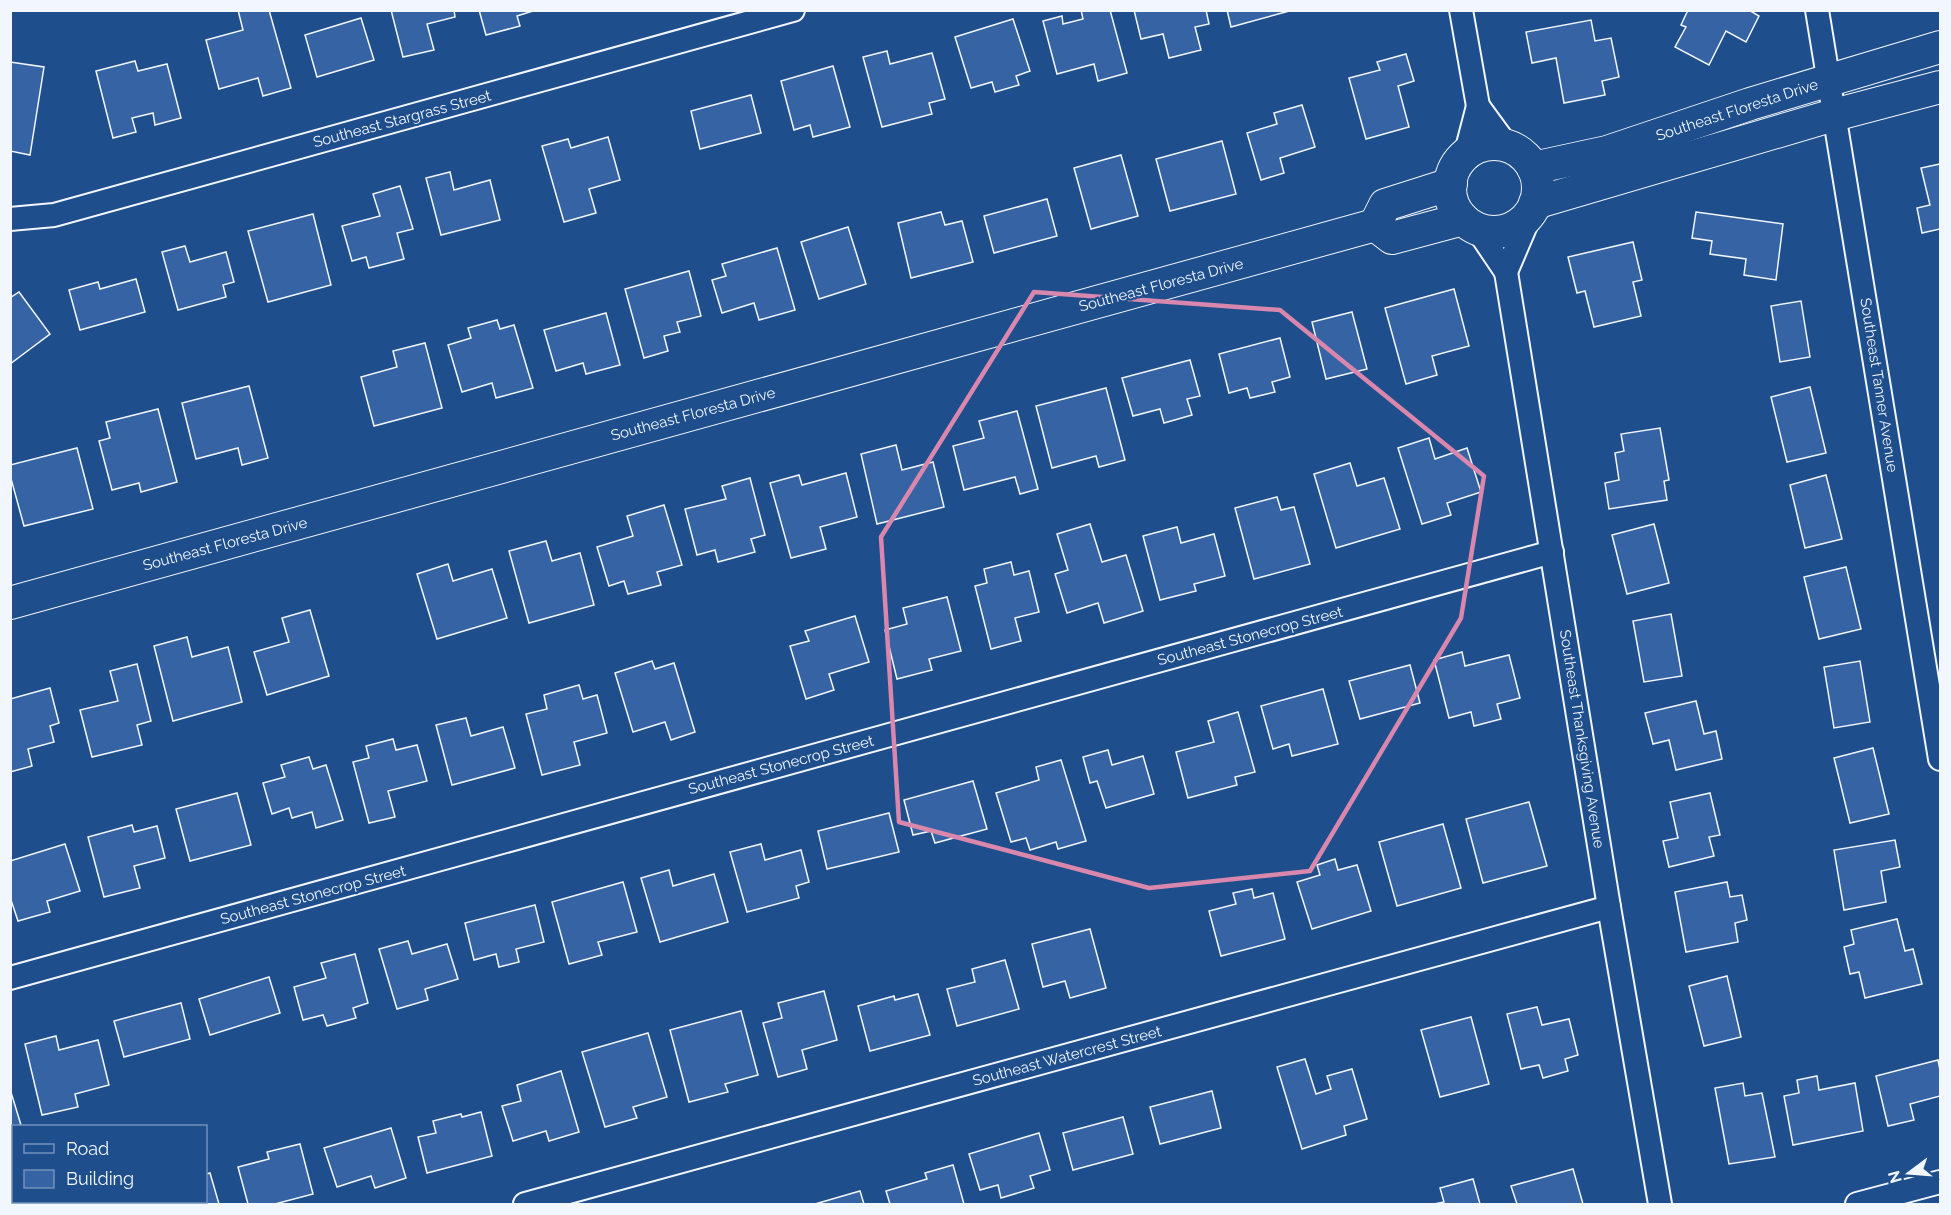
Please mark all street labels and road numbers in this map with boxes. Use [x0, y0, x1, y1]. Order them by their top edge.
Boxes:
street label: Southeast Floresta Drive [1654, 75, 1821, 145]
street label: Southeast Stargrass Street [311, 87, 493, 151]
street label: Southeast Floresta Drive [1077, 254, 1245, 316]
street label: Southeast Tanner Avenue [1856, 297, 1902, 474]
street label: Southeast Floresta Drive [609, 383, 777, 445]
street label: Southeast Floresta Drive [141, 513, 309, 575]
street label: Southeast Stonecrop Street [1155, 603, 1345, 669]
street label: Southeast Thanksgiving Avenue [1556, 628, 1608, 850]
street label: Southeast Stonecrop Street [686, 732, 876, 798]
street label: Southeast Stonecrop Street [218, 862, 408, 928]
street label: Southeast Watercrest Street [971, 1022, 1163, 1090]

